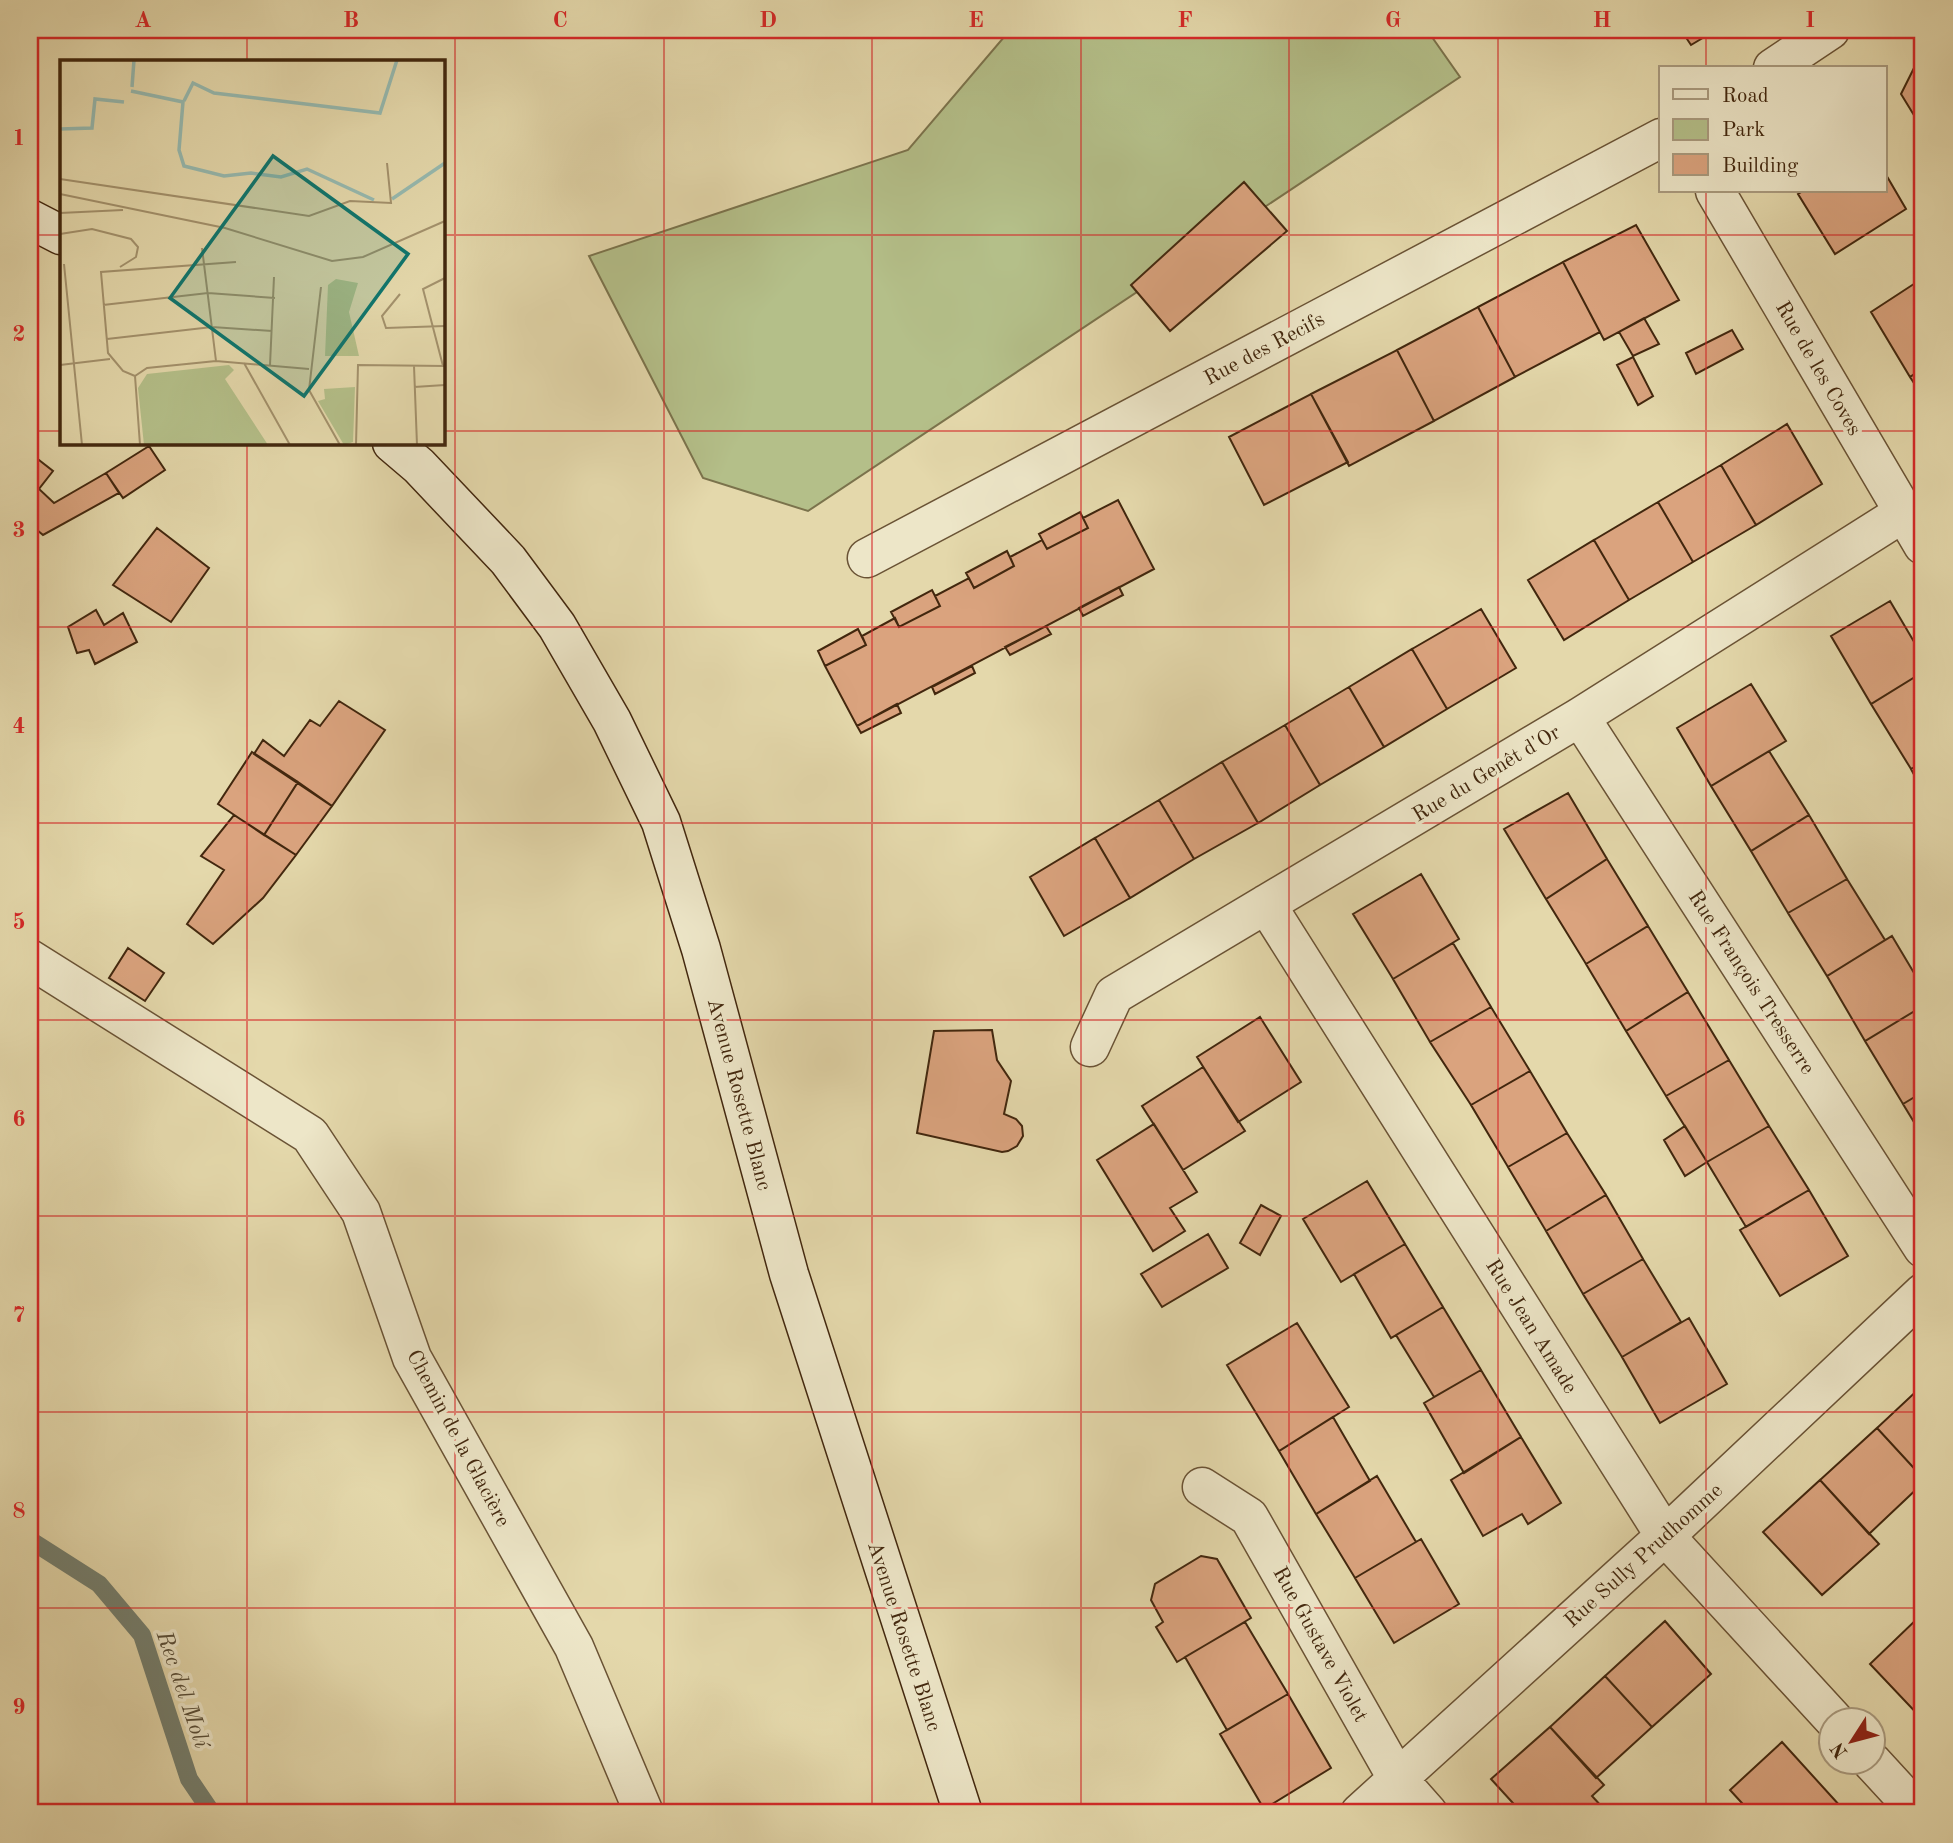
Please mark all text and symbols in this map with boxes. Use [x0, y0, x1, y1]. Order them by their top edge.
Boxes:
text: A [134, 9, 152, 32]
text: B [343, 9, 359, 32]
text: C [552, 9, 568, 32]
text: D [759, 9, 777, 32]
text: E [968, 9, 984, 32]
text: F [1177, 9, 1193, 32]
text: G [1385, 9, 1401, 32]
text: H [1593, 9, 1611, 32]
text: I [1805, 9, 1815, 32]
inset map [60, 60, 444, 444]
legend [1659, 66, 1886, 192]
text: Road [1722, 86, 1769, 107]
text: Park [1722, 120, 1765, 141]
text: 1 [12, 127, 26, 150]
text: Building [1722, 156, 1799, 177]
street label: Rue de les Coves [1771, 298, 1865, 439]
street label: Rue des Recifs [1201, 309, 1328, 390]
text: 2 [12, 323, 26, 346]
text: 3 [12, 519, 26, 542]
text: 4 [12, 715, 26, 738]
street label: Rue du Genêt d'Or [1409, 722, 1565, 827]
street label: Rue François Tresserre [1684, 887, 1818, 1079]
text: 5 [12, 911, 26, 934]
street label: Avenue Rosette Blanc [703, 996, 774, 1193]
text: 6 [12, 1108, 26, 1131]
street label: Rue Jean Amade [1481, 1256, 1580, 1398]
text: 7 [12, 1304, 26, 1327]
street label: Chemin de la Glacière [402, 1347, 513, 1531]
street label: Rue Sully Prudhomme [1561, 1480, 1727, 1632]
text: 8 [12, 1500, 26, 1523]
street label: Avenue Rosette Blanc [863, 1539, 944, 1734]
street label: Rue Gustave Violet [1268, 1564, 1371, 1726]
water label: Rec del Molí [151, 1627, 214, 1753]
text: 9 [12, 1696, 26, 1719]
north arrow [1816, 1706, 1886, 1776]
text: N [1828, 1738, 1852, 1761]

